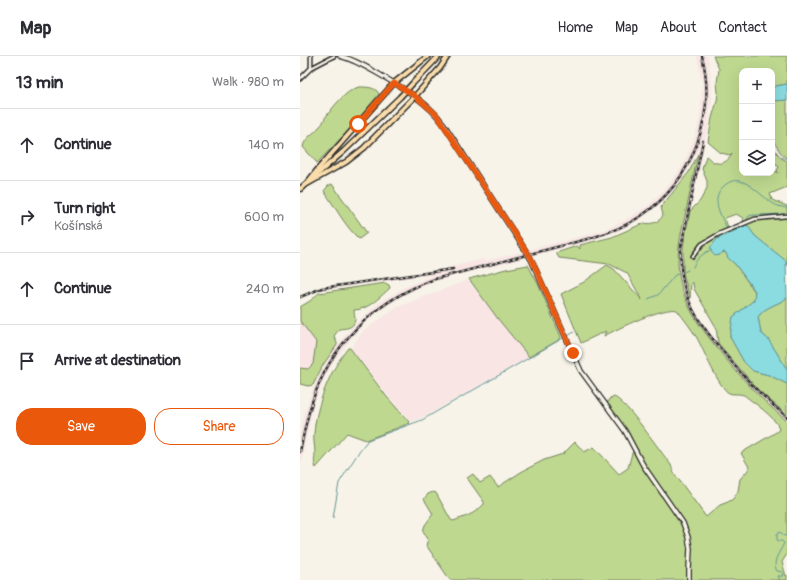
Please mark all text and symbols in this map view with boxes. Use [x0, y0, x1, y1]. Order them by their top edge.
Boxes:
text: Map [20, 16, 51, 40]
text: Home [558, 19, 593, 36]
text: Map [615, 19, 638, 36]
text: About [660, 19, 696, 36]
text: Contact [718, 19, 767, 36]
map controls [739, 68, 775, 176]
button: + [739, 68, 775, 104]
text: 13 min [16, 72, 63, 93]
text: Walk · 980 m [212, 74, 284, 90]
button: − [739, 104, 775, 140]
route start [349, 115, 367, 133]
icon: ahead [16, 134, 38, 156]
text: Continue [54, 135, 112, 154]
text: 140 m [248, 137, 284, 153]
button: layers [739, 140, 775, 176]
text: Turn right [54, 199, 115, 218]
icon: right [16, 206, 38, 228]
text: 600 m [244, 209, 284, 225]
text: Košínská [54, 218, 103, 234]
icon: ahead [16, 278, 38, 300]
text: Continue [54, 279, 112, 298]
text: 240 m [246, 281, 284, 297]
route end [564, 344, 582, 362]
icon: arrive [16, 350, 38, 372]
text: Arrive at destination [54, 351, 181, 370]
button: Save [16, 408, 146, 445]
button: Share [154, 408, 284, 445]

